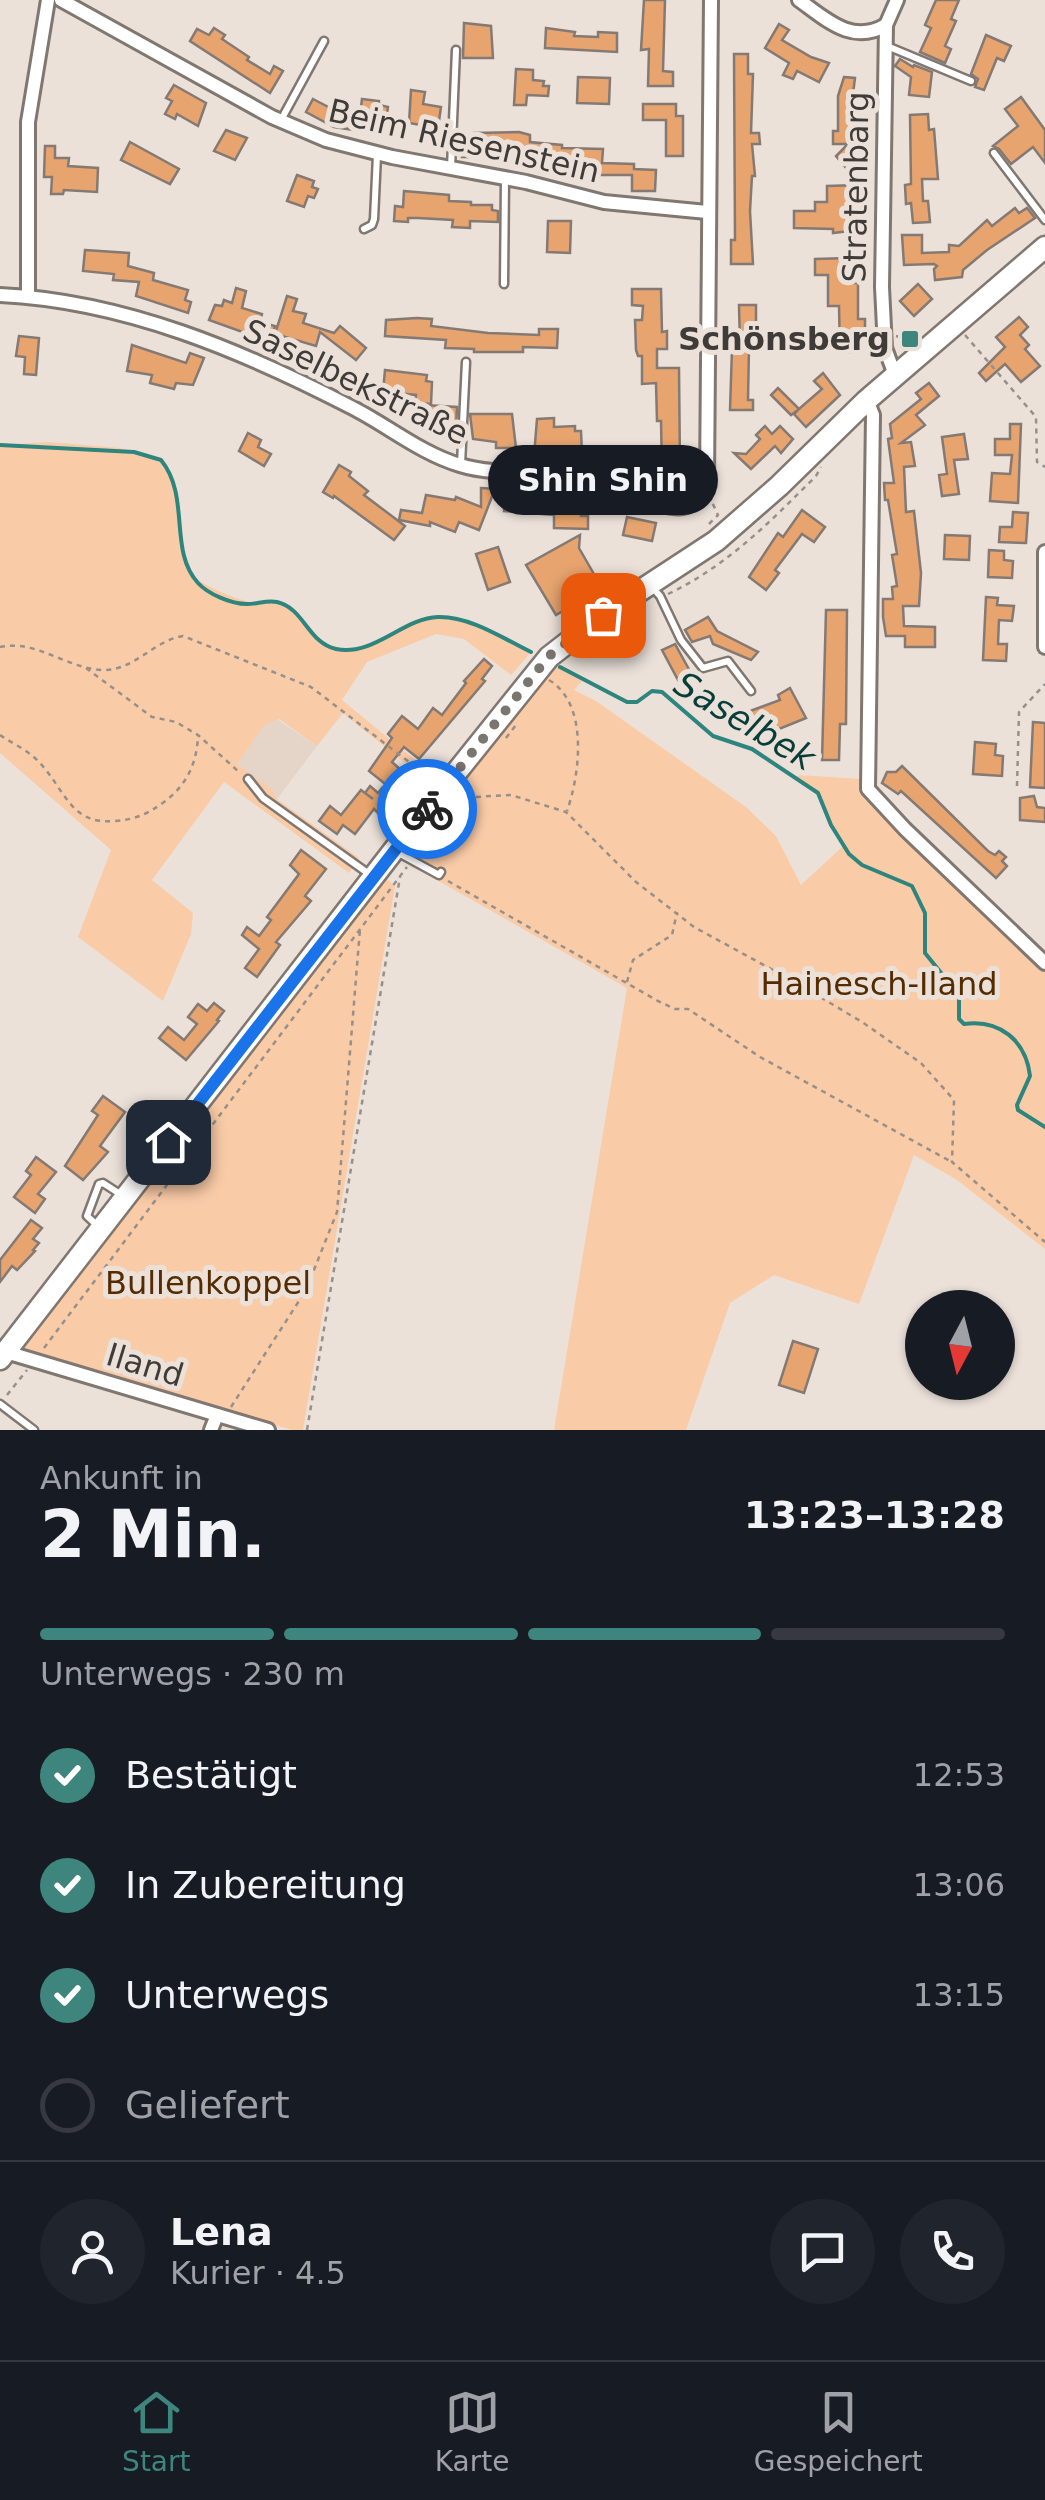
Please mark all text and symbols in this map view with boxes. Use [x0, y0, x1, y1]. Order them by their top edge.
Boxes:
street label: Beim Riesenstein [325, 91, 603, 191]
street label: Stratenbarg [835, 91, 877, 283]
street label: Saselbekstraße [237, 311, 475, 453]
place label: Schönsberg [678, 320, 890, 358]
marker: Schönsberg [899, 328, 921, 350]
callout: Shin Shin [488, 445, 718, 515]
text: Shin Shin [518, 461, 688, 499]
pin [561, 573, 646, 658]
icon: bag [576, 588, 631, 643]
water label: Saselbek [667, 663, 824, 780]
courier [377, 759, 477, 859]
icon: bike [400, 782, 455, 837]
park label: Hainesch-Iland [760, 965, 998, 1003]
pin [126, 1100, 211, 1185]
icon: home [141, 1115, 196, 1170]
park label: Bullenkoppel [105, 1264, 311, 1302]
north arrow [905, 1290, 1015, 1400]
map controls [905, 1290, 1015, 1400]
street label: Iland [102, 1335, 188, 1395]
text: Ankunft in [40, 1459, 203, 1497]
text: 13:23–13:28 [744, 1493, 1005, 1537]
text: 2 Min. [40, 1497, 266, 1572]
text: Unterwegs · 230 m [40, 1655, 345, 1693]
icon: check [40, 1748, 95, 1803]
text: Bestätigt [125, 1753, 297, 1797]
text: 12:53 [913, 1756, 1005, 1794]
icon: check [40, 1858, 95, 1913]
text: In Zubereitung [125, 1863, 406, 1907]
text: 13:06 [913, 1866, 1005, 1904]
icon: check [40, 1968, 95, 2023]
text: Unterwegs [125, 1973, 329, 2017]
text: 13:15 [913, 1976, 1005, 2014]
text: Geliefert [125, 2083, 290, 2127]
button: person [40, 2199, 145, 2304]
button: chat [770, 2199, 875, 2304]
button: phone [900, 2199, 1005, 2304]
text: Lena [170, 2210, 273, 2254]
text: Kurier · 4.5 [170, 2254, 346, 2292]
tab: Start [122, 2385, 191, 2478]
tab: Karte [435, 2385, 509, 2478]
tab: Gespeichert [754, 2385, 923, 2478]

